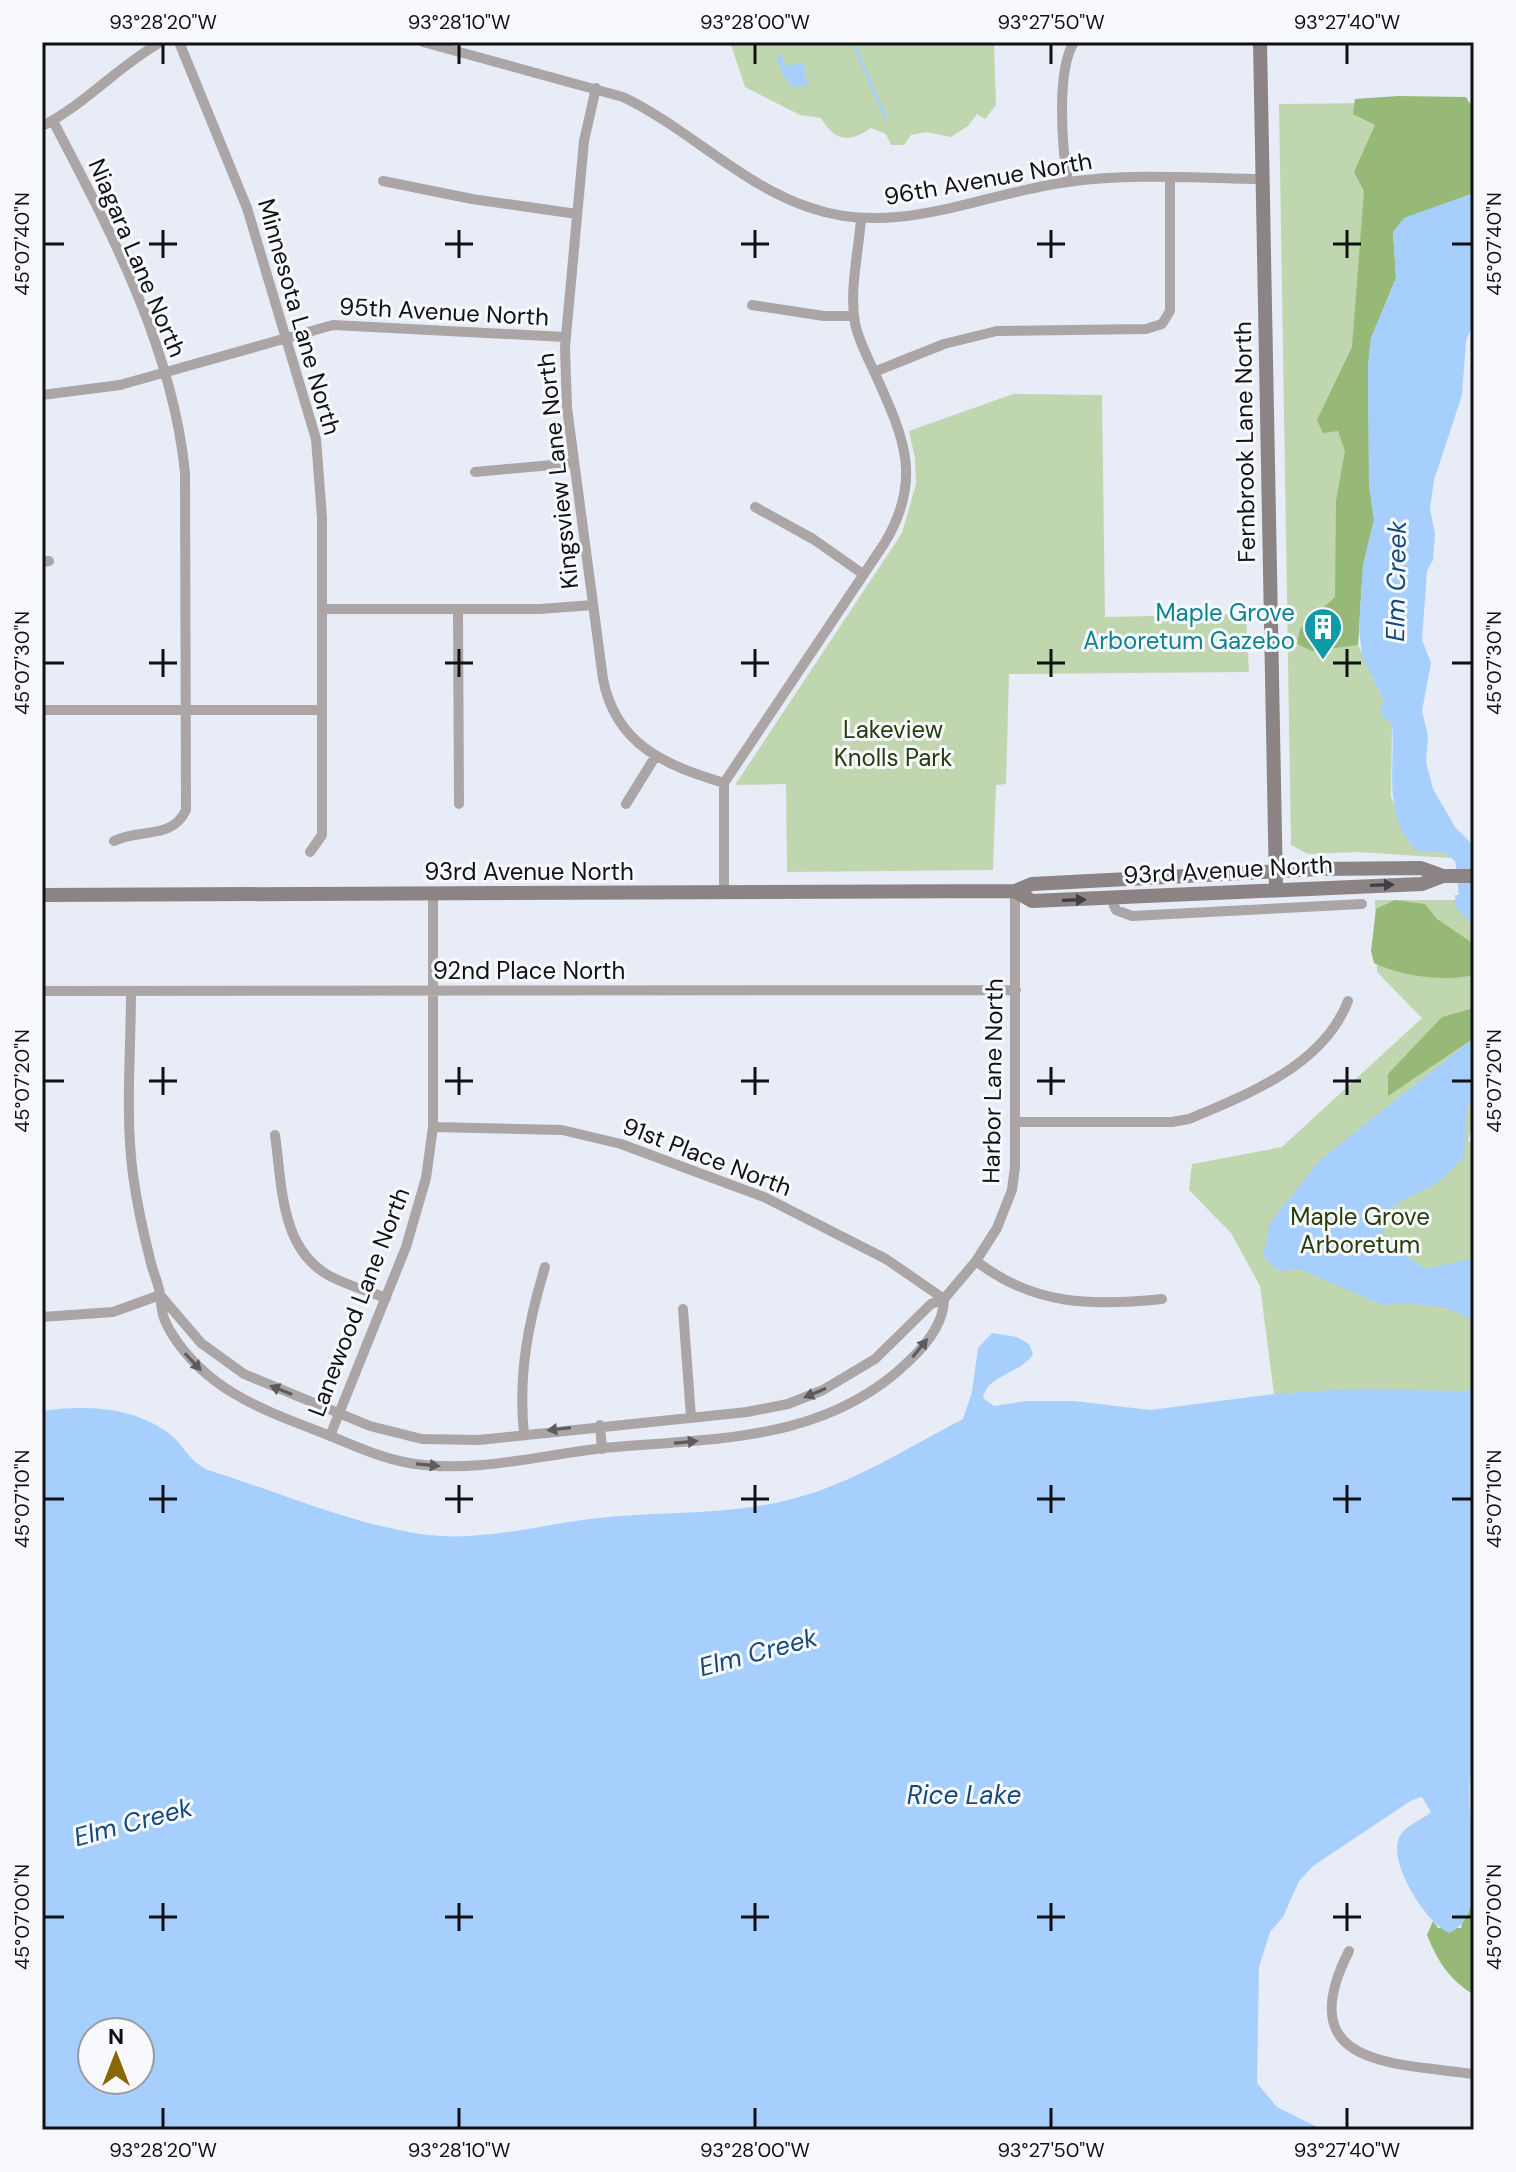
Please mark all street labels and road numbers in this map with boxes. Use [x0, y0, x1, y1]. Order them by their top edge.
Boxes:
street label: 96th Avenue North [882, 145, 1094, 212]
street label: Niagara Lane North [82, 154, 193, 362]
street label: Minnesota Lane North [251, 195, 348, 438]
street label: 95th Avenue North [338, 291, 550, 332]
street label: Fernbrook Lane North [1227, 321, 1262, 563]
street label: Kingsview Lane North [530, 352, 585, 591]
street label: 93rd Avenue North [1123, 849, 1333, 890]
street label: 93rd Avenue North [424, 856, 634, 887]
street label: 92nd Place North [433, 955, 625, 986]
street label: Harbor Lane North [975, 978, 1010, 1184]
street label: 91st Place North [618, 1110, 796, 1203]
street label: Lanewood Lane North [301, 1183, 417, 1421]

